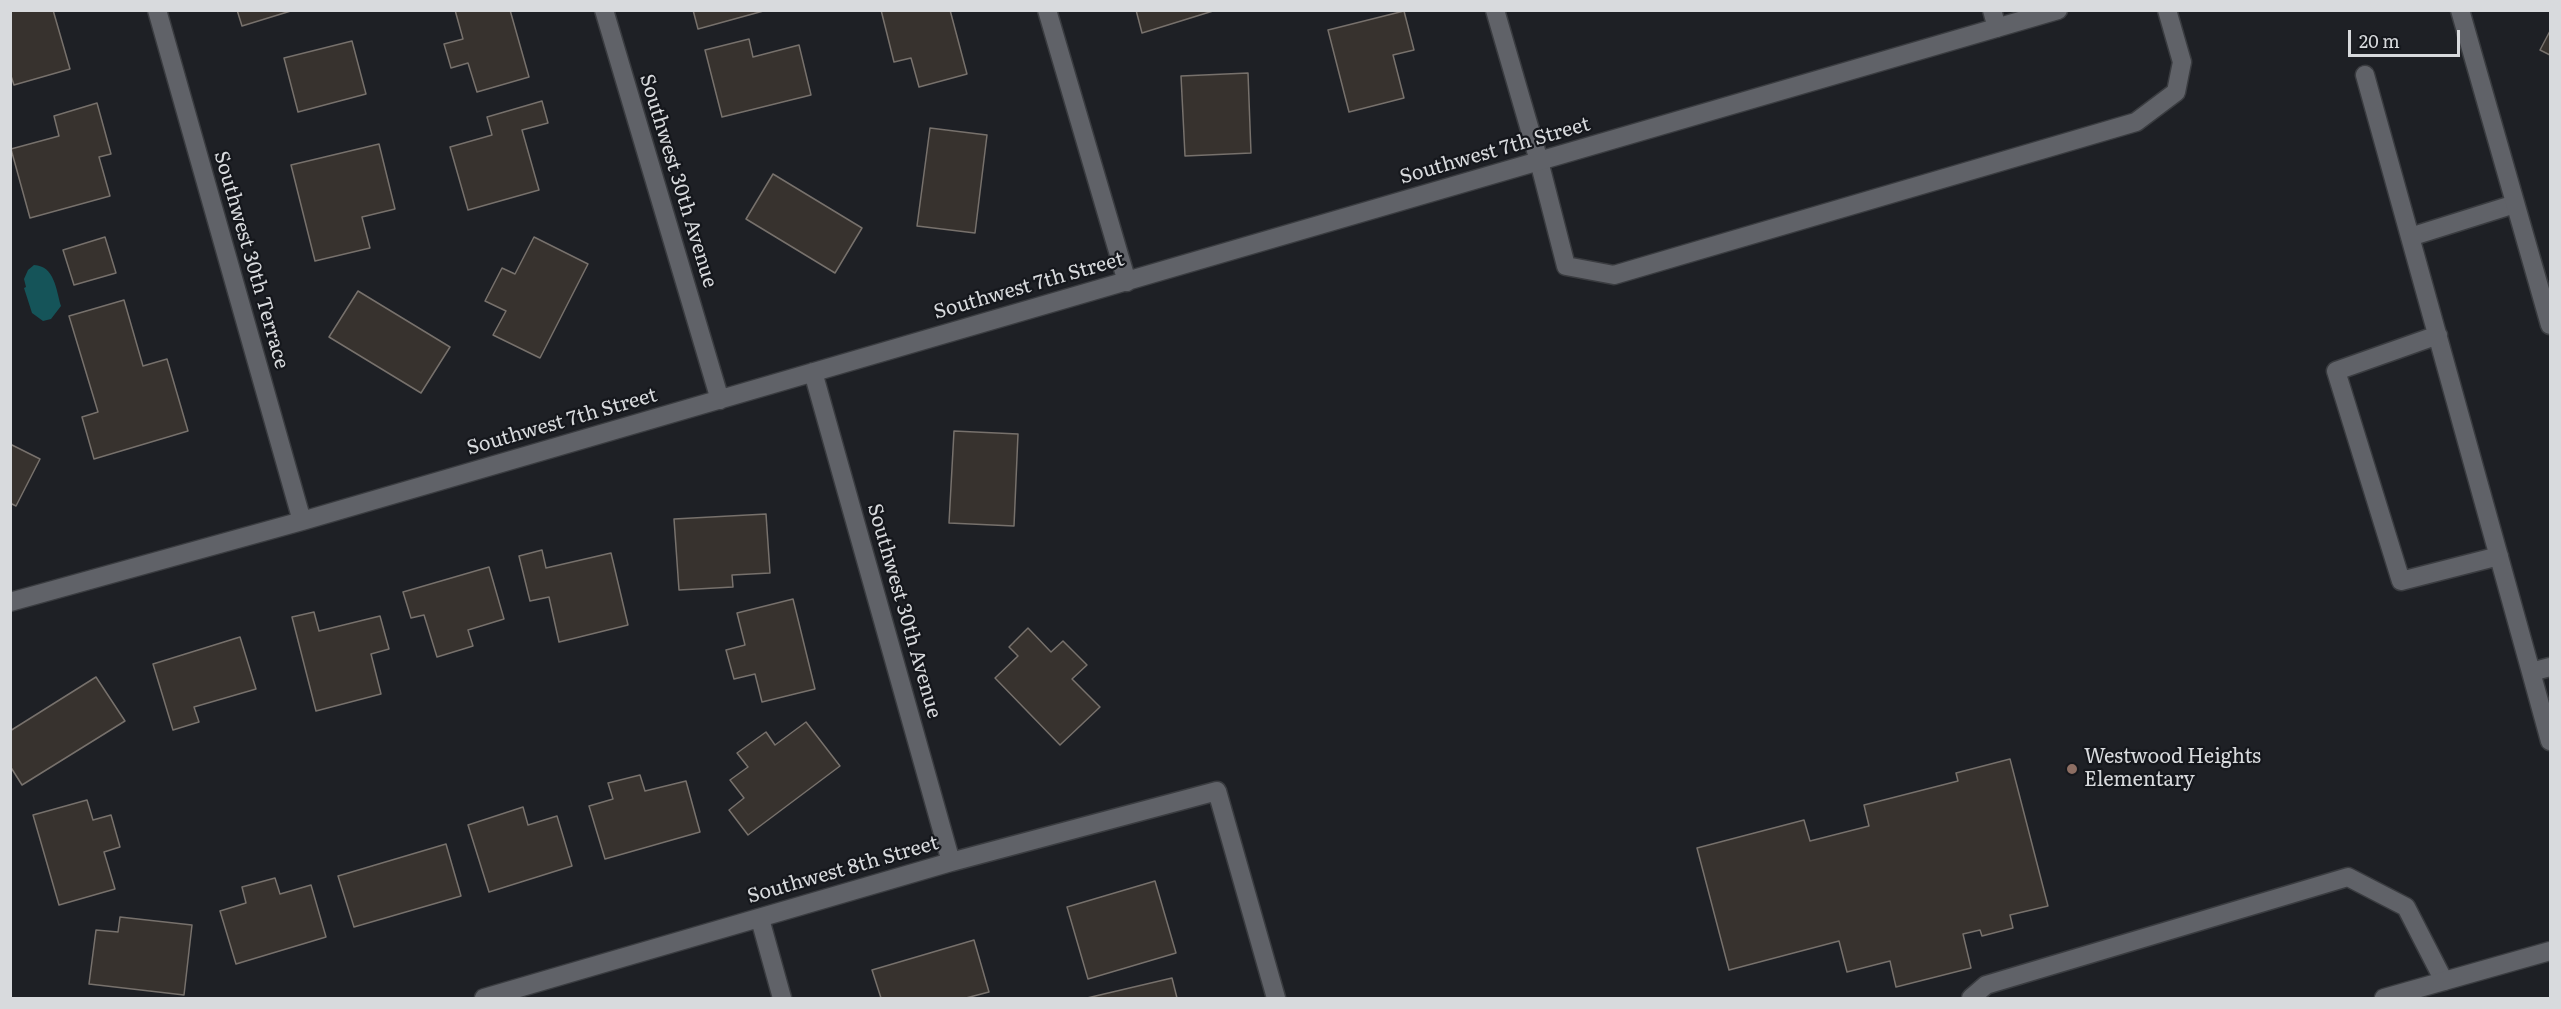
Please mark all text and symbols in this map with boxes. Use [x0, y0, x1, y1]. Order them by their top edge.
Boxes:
scale bar [2351, 18, 2464, 56]
text: 20 m [2359, 27, 2400, 54]
street label: Southwest 30th Avenue [634, 71, 722, 291]
street label: Southwest 7th Street [1397, 112, 1593, 190]
street label: Southwest 30th Terrace [208, 148, 294, 372]
street label: Southwest 7th Street [931, 247, 1127, 325]
street label: Southwest 7th Street [464, 383, 660, 461]
street label: Southwest 30th Avenue [862, 501, 946, 721]
place label: Westwood Heights Elementary [2084, 745, 2261, 792]
marker: Westwood Heights Elementary [2065, 762, 2079, 776]
street label: Southwest 8th Street [745, 831, 941, 909]

